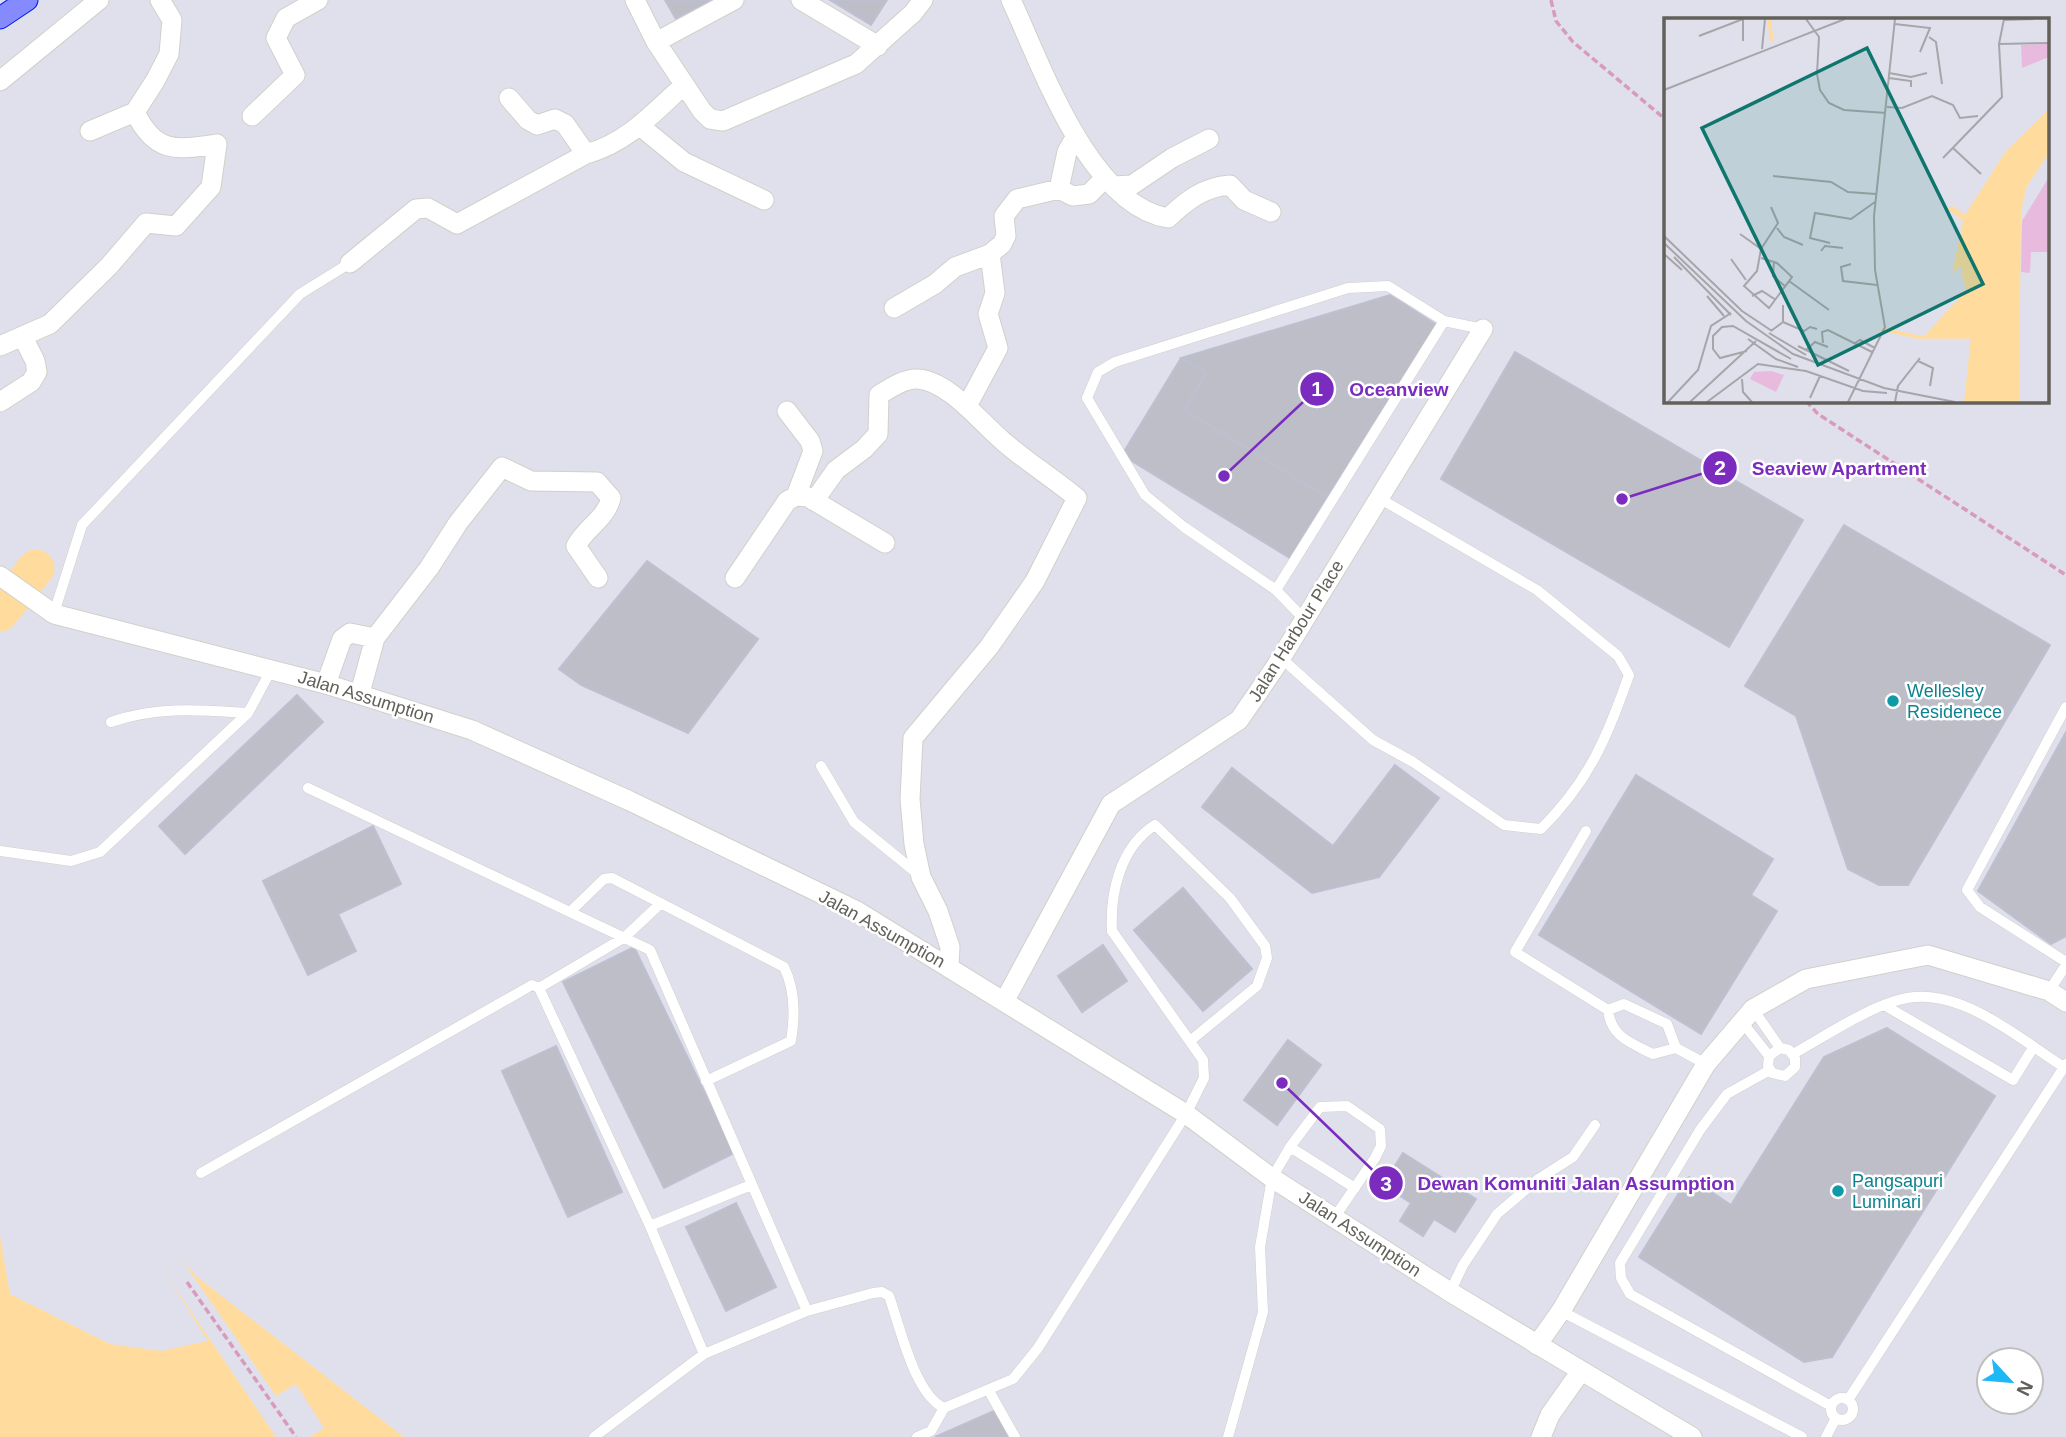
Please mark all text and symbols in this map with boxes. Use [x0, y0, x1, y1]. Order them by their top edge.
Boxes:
inset map [1664, 18, 2048, 402]
callout: Oceanview [1300, 369, 1462, 409]
text: 1 [1311, 377, 1323, 400]
text: Oceanview [1349, 379, 1449, 400]
callout: Seaview Apartment [1702, 448, 1940, 488]
text: 2 [1714, 456, 1726, 479]
text: Seaview Apartment [1752, 458, 1927, 479]
street label: Jalan Harbour Place [1244, 557, 1348, 705]
street label: Jalan Assumption [296, 667, 436, 727]
place label: Wellesley Residenece [1907, 681, 2002, 722]
marker: Wellesley Residenece [1885, 693, 1901, 709]
street label: Jalan Assumption [815, 886, 949, 972]
callout: Dewan Komuniti Jalan Assumption [1369, 1163, 1749, 1203]
place label: Pangsapuri Luminari [1852, 1171, 1943, 1212]
text: 3 [1380, 1172, 1392, 1195]
text: Dewan Komuniti Jalan Assumption [1417, 1173, 1735, 1194]
marker: Pangsapuri Luminari [1830, 1183, 1846, 1199]
street label: Jalan Assumption [1295, 1187, 1425, 1281]
north arrow [1975, 1346, 2045, 1416]
text: N [2012, 1377, 2037, 1399]

